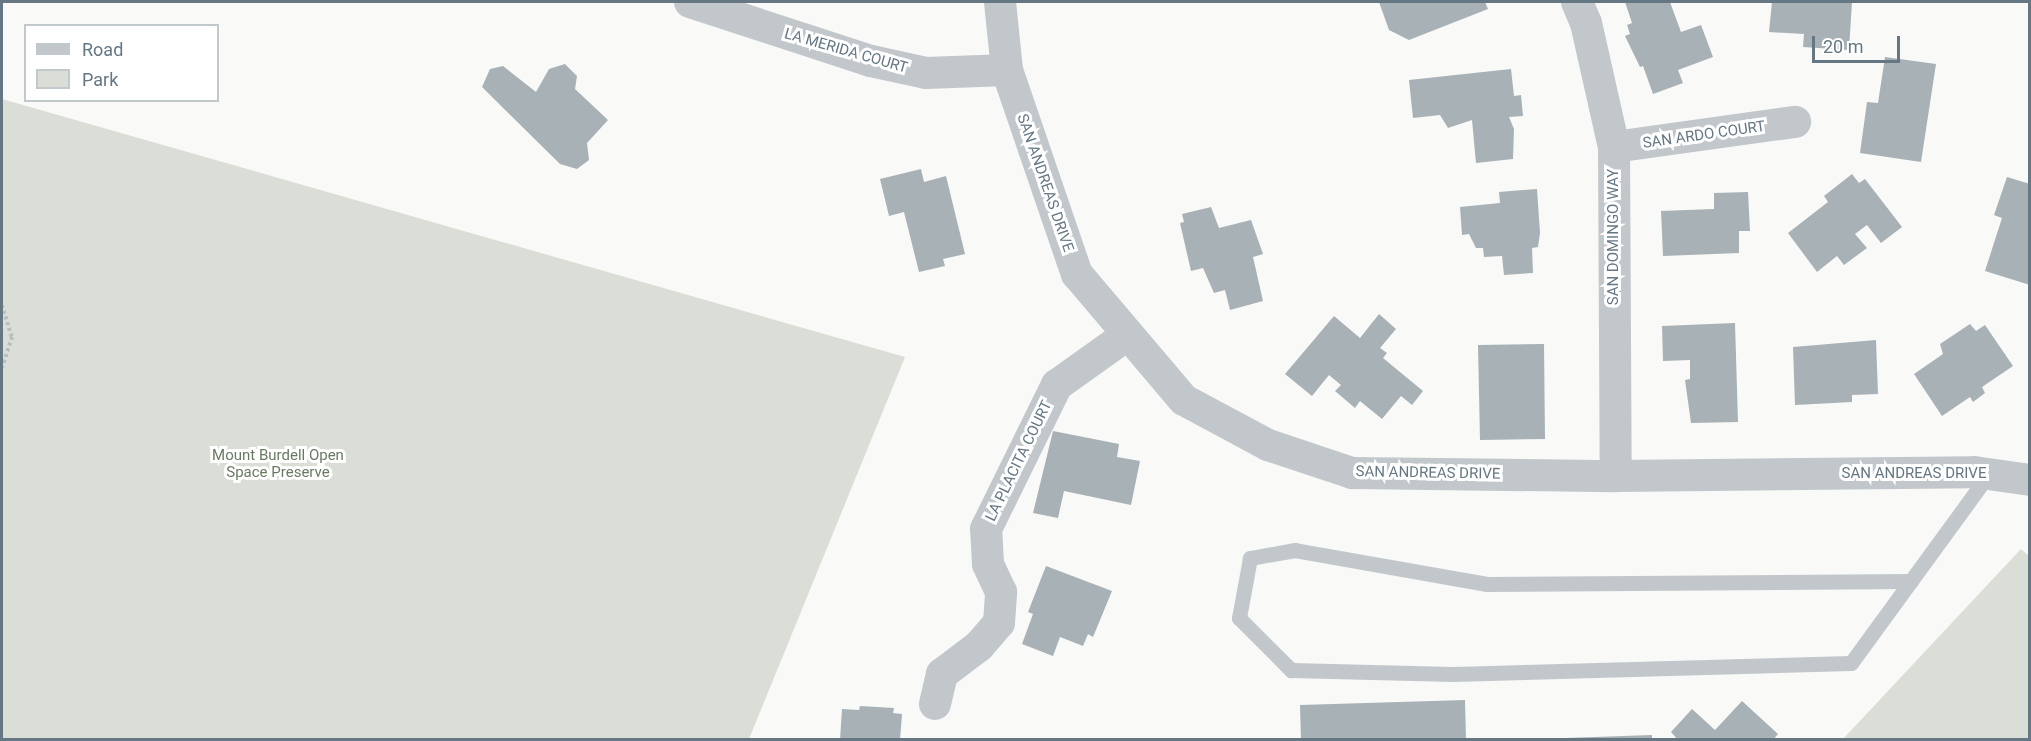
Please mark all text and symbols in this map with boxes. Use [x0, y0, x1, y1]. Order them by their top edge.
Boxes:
legend [24, 24, 219, 102]
scale bar [1815, 24, 1904, 62]
street label: LA MERIDA COURT [782, 25, 910, 77]
text: 20 m [1823, 36, 1863, 57]
text: Road [82, 39, 123, 60]
text: Park [82, 69, 118, 90]
street label: SAN ANDREAS DRIVE [1013, 112, 1077, 254]
street label: SAN ARDO COURT [1642, 117, 1766, 153]
street label: SAN DOMINGO WAY [1605, 169, 1623, 305]
street label: LA PLACITA COURT [982, 398, 1056, 524]
park label: Mount Burdell Open Space Preserve [212, 446, 344, 481]
street label: SAN ANDREAS DRIVE [1355, 463, 1501, 483]
street label: SAN ANDREAS DRIVE [1842, 465, 1986, 483]

